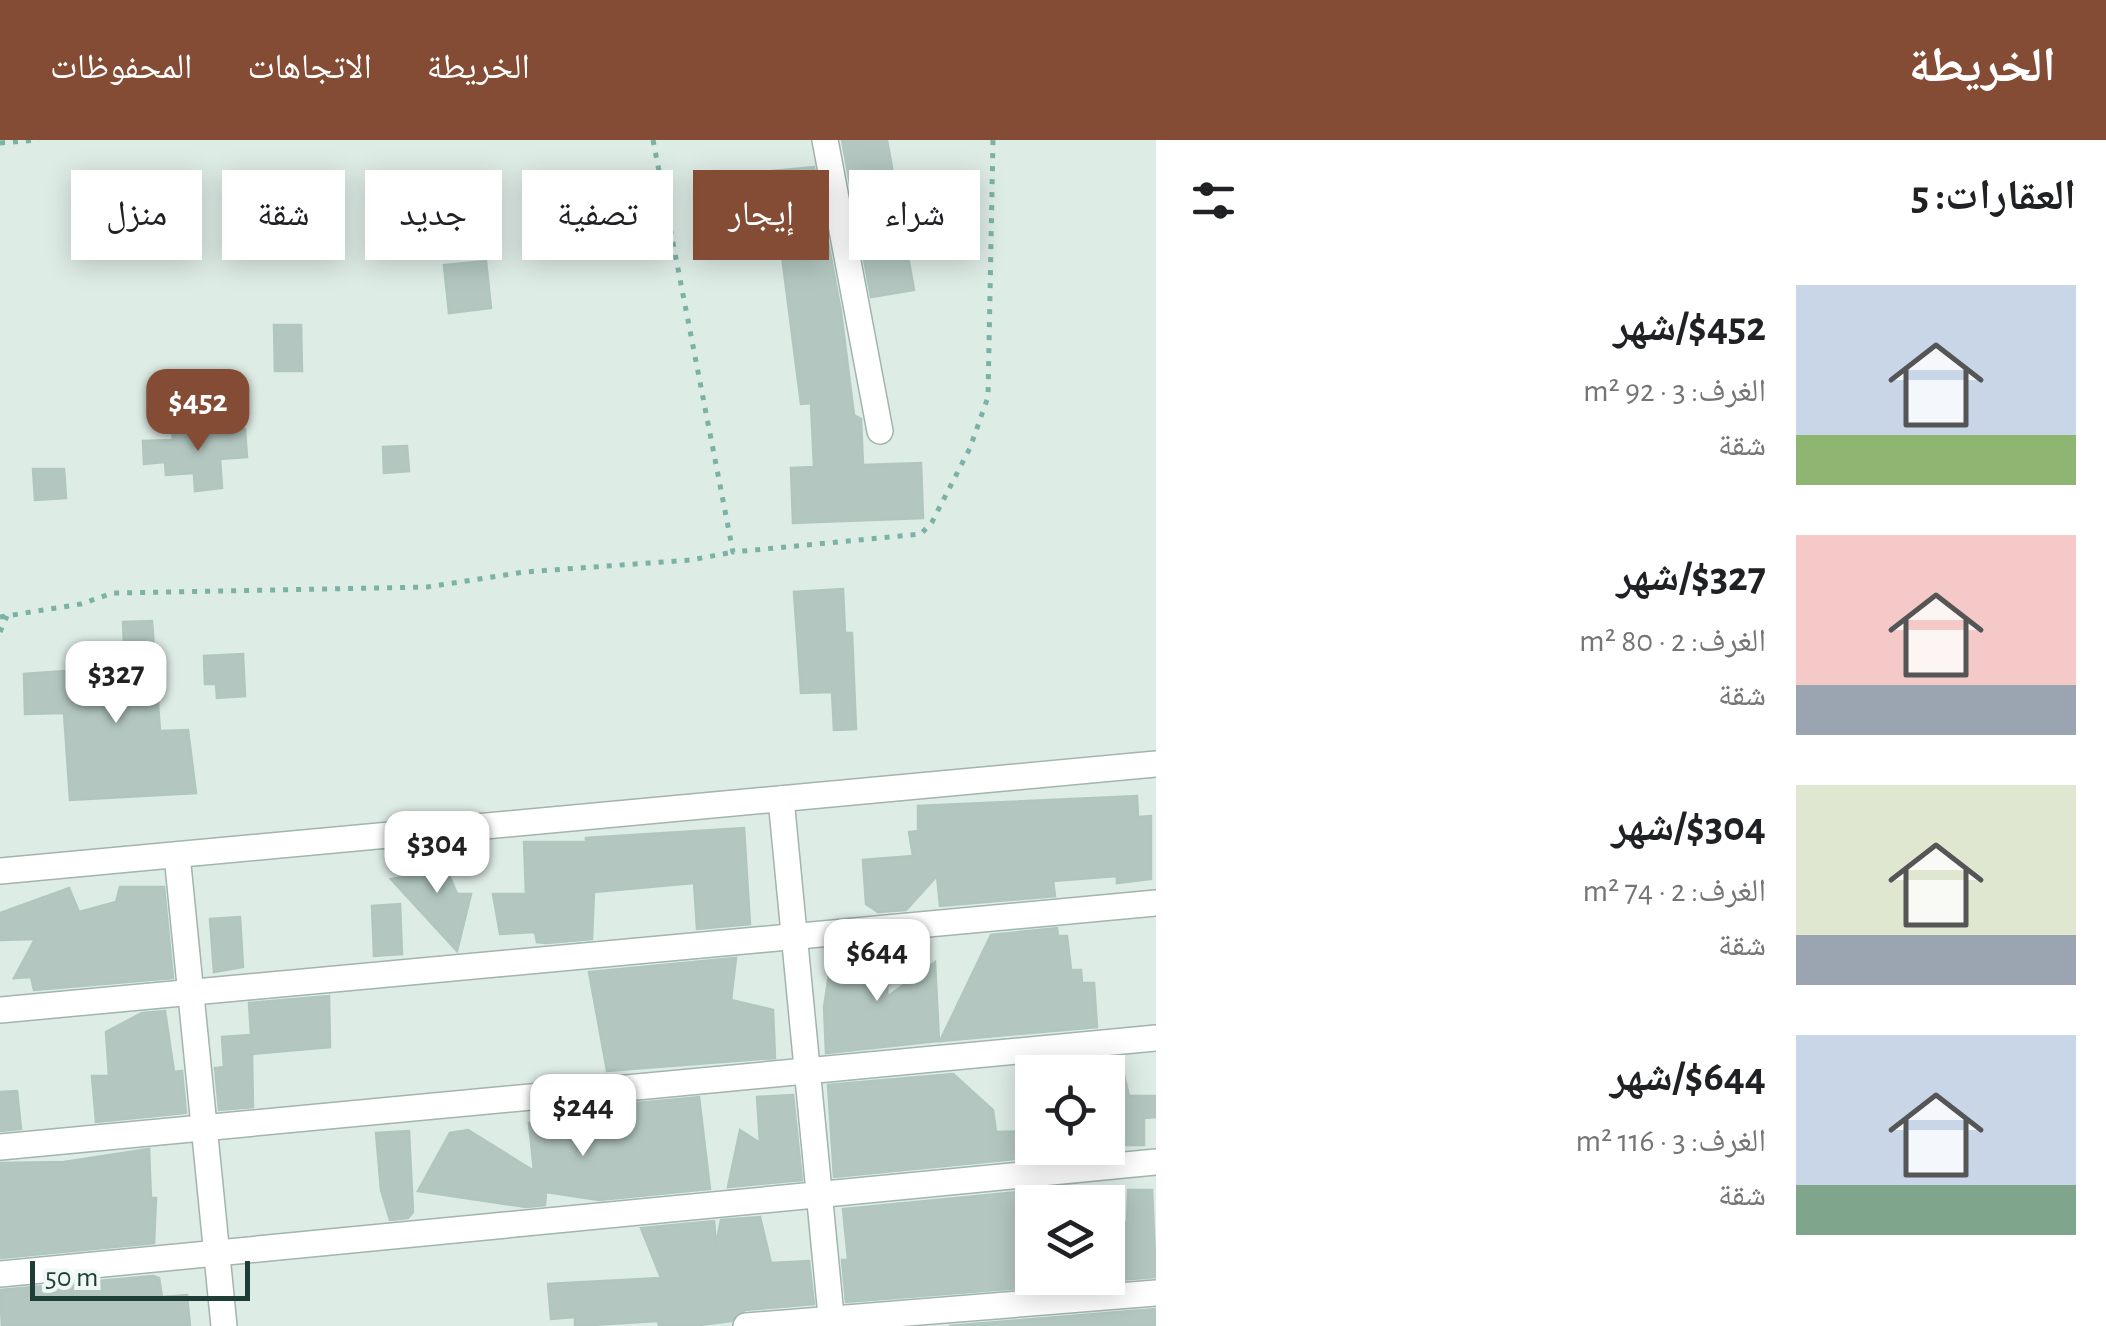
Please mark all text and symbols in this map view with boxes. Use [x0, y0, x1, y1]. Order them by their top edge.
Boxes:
text: الخريطة [1909, 43, 2056, 91]
text: المحفوظات [50, 50, 192, 85]
text: الاتجاهات [247, 50, 372, 85]
text: الخريطة [427, 50, 530, 85]
chip: منزل [71, 170, 202, 260]
chip: شقة [222, 170, 345, 260]
chip: جديد [365, 170, 502, 260]
chip: تصفية [522, 170, 673, 260]
chip: إيجار [693, 170, 829, 260]
chip: شراء [849, 170, 980, 260]
icon: filters [1186, 173, 1241, 228]
text: العقارات: 5 [1911, 175, 2076, 217]
text: $452/شهر [1613, 306, 1766, 348]
icon: home [1876, 325, 1996, 445]
pin: $452 [139, 369, 257, 454]
text: الغرف: 3 · 92 m² [1583, 375, 1766, 407]
text: $452 [168, 385, 228, 417]
text: شقة [1718, 429, 1766, 461]
text: $327/شهر [1616, 556, 1766, 598]
icon: home [1876, 575, 1996, 695]
text: الغرف: 2 · 80 m² [1579, 625, 1766, 657]
pin: $327 [57, 641, 175, 726]
text: $327 [87, 657, 145, 689]
text: شقة [1718, 679, 1766, 711]
text: $304/شهر [1611, 806, 1766, 848]
pin: $304 [378, 811, 496, 896]
icon: home [1876, 825, 1996, 945]
text: $304 [407, 827, 467, 859]
text: الغرف: 2 · 74 m² [1582, 875, 1766, 907]
pin: $644 [818, 919, 936, 1004]
text: شقة [1718, 929, 1766, 961]
text: $644 [846, 935, 908, 967]
map controls [1015, 1055, 1125, 1295]
button: locate [1015, 1055, 1125, 1165]
text: $644/شهر [1610, 1056, 1766, 1098]
pin: $244 [524, 1074, 642, 1159]
icon: home [1876, 1075, 1996, 1195]
text: $244 [552, 1090, 614, 1122]
text: الغرف: 3 · 116 m² [1575, 1125, 1766, 1157]
text: شقة [1718, 1179, 1766, 1211]
button: layers [1015, 1185, 1125, 1295]
scale bar [30, 1256, 250, 1300]
text: 50 m [45, 1264, 99, 1292]

